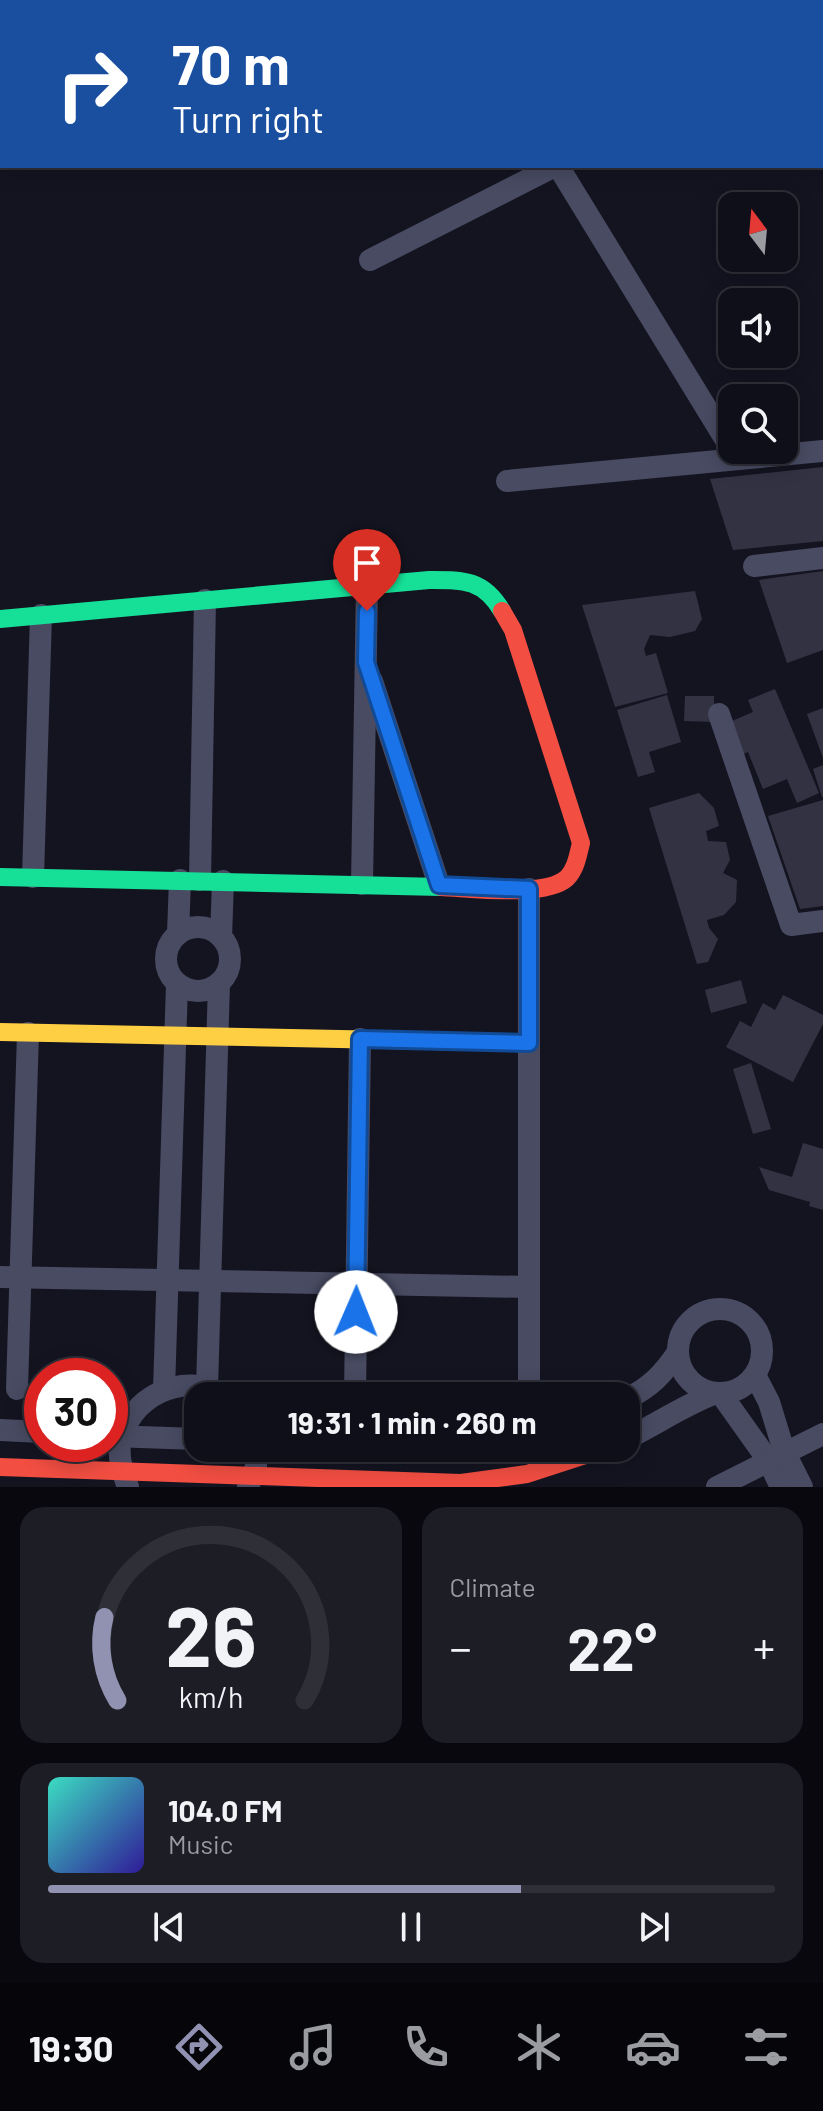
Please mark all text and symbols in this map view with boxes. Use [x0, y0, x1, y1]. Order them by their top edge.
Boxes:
text: 70 m [172, 29, 290, 96]
icon: right [40, 32, 144, 136]
text: Turn right [172, 97, 324, 140]
north arrow [718, 192, 798, 272]
map controls [718, 192, 798, 464]
button: sound [718, 288, 798, 368]
button: search [718, 384, 798, 464]
pin [333, 529, 401, 611]
icon: arrive [345, 541, 389, 585]
position arrow [314, 1270, 398, 1354]
speed limit sign: 30 [24, 1358, 128, 1462]
text: 19:31 · 1 min · 260 m [287, 1404, 537, 1440]
text: Climate [450, 1571, 536, 1602]
text: 26 [165, 1584, 256, 1684]
text: 22° [567, 1611, 657, 1683]
text: − [450, 1620, 472, 1673]
text: + [753, 1620, 775, 1673]
text: km/h [178, 1679, 243, 1714]
text: 104.0 FM [168, 1792, 283, 1828]
text: Music [168, 1828, 233, 1859]
icon: previous [147, 1905, 191, 1949]
icon: pause [389, 1905, 433, 1949]
icon: next [632, 1905, 676, 1949]
icon: directions [171, 2019, 227, 2075]
icon: music [285, 2019, 341, 2075]
icon: phone [398, 2019, 454, 2075]
icon: climate [511, 2019, 567, 2075]
icon: car [625, 2019, 681, 2075]
icon: filters [738, 2019, 794, 2075]
text: 19:30 [29, 2026, 114, 2069]

